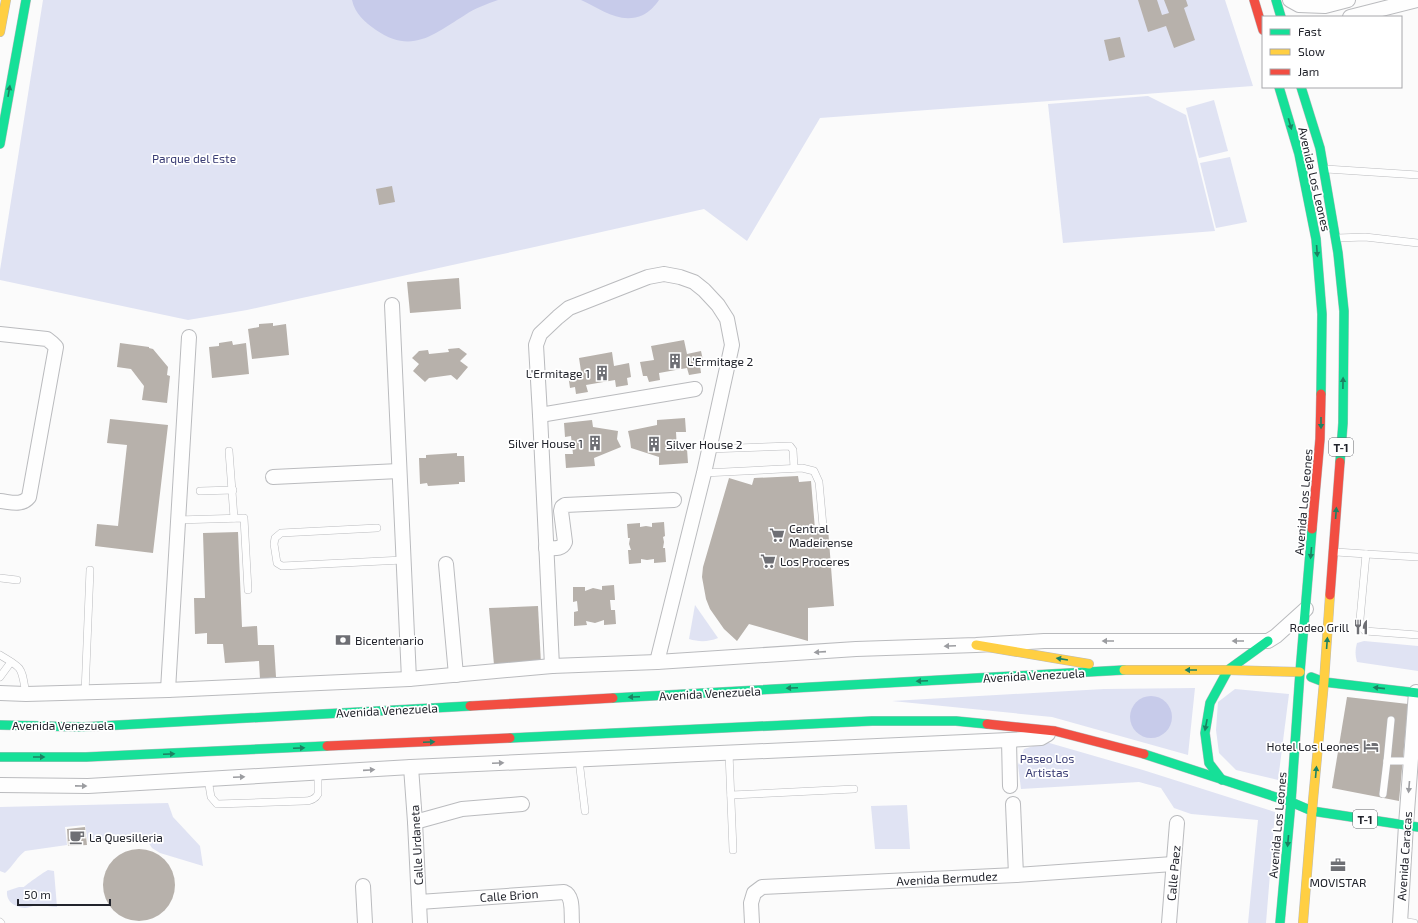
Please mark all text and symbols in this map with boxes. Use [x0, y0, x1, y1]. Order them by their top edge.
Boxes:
legend [1262, 16, 1402, 88]
text: Fast [1298, 24, 1322, 38]
text: Slow [1298, 44, 1325, 58]
text: Jam [1298, 64, 1319, 78]
one-way arrow [7, 85, 13, 98]
one-way arrow [1287, 119, 1293, 131]
street label: Avenida Los Leones [1296, 125, 1334, 233]
park label: Parque del Este [152, 151, 236, 165]
one-way arrow [1314, 245, 1321, 257]
building icon: L'Ermitage 2 [666, 352, 684, 370]
place label: L'Ermitage 2 [687, 354, 754, 368]
building icon: L'Ermitage 1 [593, 364, 611, 382]
place label: L'Ermitage 1 [526, 366, 590, 380]
one-way arrow [1340, 376, 1346, 389]
one-way arrow [1318, 417, 1324, 430]
building icon: Silver House 1 [586, 434, 604, 452]
building icon: Silver House 2 [645, 435, 663, 453]
place label: Silver House 1 [508, 436, 583, 450]
place label: Silver House 2 [666, 437, 743, 451]
road number: T-1 [1329, 438, 1353, 456]
street label: Avenida Los Leones [1291, 448, 1315, 556]
one-way arrow [1333, 507, 1340, 519]
place label: Central Madeirense [789, 521, 853, 549]
supermarket icon: Central Madeirense [768, 526, 786, 544]
one-way arrow [1308, 547, 1315, 559]
supermarket icon: Los Proceres [759, 552, 777, 570]
place label: Los Proceres [780, 554, 850, 568]
restaurant icon: Rodeo Grill [1352, 618, 1370, 636]
place label: Rodeo Grill [1290, 620, 1349, 634]
bank icon: Bicentenario [334, 631, 352, 649]
place label: Bicentenario [355, 633, 424, 647]
one-way arrow [1324, 637, 1331, 649]
one-way arrow [1101, 638, 1114, 644]
one-way arrow [1231, 638, 1244, 644]
one-way arrow [944, 643, 956, 650]
one-way arrow [814, 648, 826, 655]
one-way arrow [1056, 656, 1068, 662]
street label: Avenida Venezuela [983, 665, 1085, 685]
one-way arrow [1184, 667, 1197, 673]
one-way arrow [915, 678, 928, 684]
street label: Avenida Venezuela [659, 683, 761, 703]
one-way arrow [786, 685, 798, 692]
one-way arrow [1373, 685, 1385, 692]
one-way arrow [628, 693, 640, 700]
street label: Avenida Venezuela [336, 700, 438, 720]
street label: Avenida Venezuela [12, 718, 114, 732]
one-way arrow [1203, 719, 1209, 731]
hotel icon: Hotel Los Leones [1362, 737, 1380, 755]
one-way arrow [423, 738, 435, 745]
place label: Hotel Los Leones [1267, 739, 1359, 753]
one-way arrow [293, 744, 305, 751]
one-way arrow [163, 750, 175, 757]
park label: Paseo Los Artistas [1020, 751, 1074, 779]
one-way arrow [33, 754, 46, 760]
one-way arrow [492, 760, 504, 767]
one-way arrow [362, 766, 375, 773]
one-way arrow [1312, 766, 1319, 778]
street label: Avenida Los Leones [1265, 771, 1289, 879]
one-way arrow [233, 774, 245, 781]
one-way arrow [1405, 781, 1412, 793]
one-way arrow [75, 783, 88, 789]
street label: Calle Urdaneta [407, 804, 425, 886]
road number: T-1 [1353, 810, 1377, 828]
street label: Avenida Caracas [1394, 811, 1414, 901]
cafe icon: La Quesilleria [68, 828, 86, 846]
place label: La Quesilleria [89, 830, 163, 845]
one-way arrow [1284, 835, 1291, 847]
street label: Calle Paez [1164, 845, 1182, 901]
office icon: MOVISTAR [1329, 856, 1347, 874]
street label: Avenida Bermudez [896, 868, 998, 888]
place label: MOVISTAR [1310, 875, 1366, 889]
scale bar [18, 881, 110, 907]
street label: Calle Brion [479, 886, 539, 904]
text: 50 m [24, 887, 51, 901]

